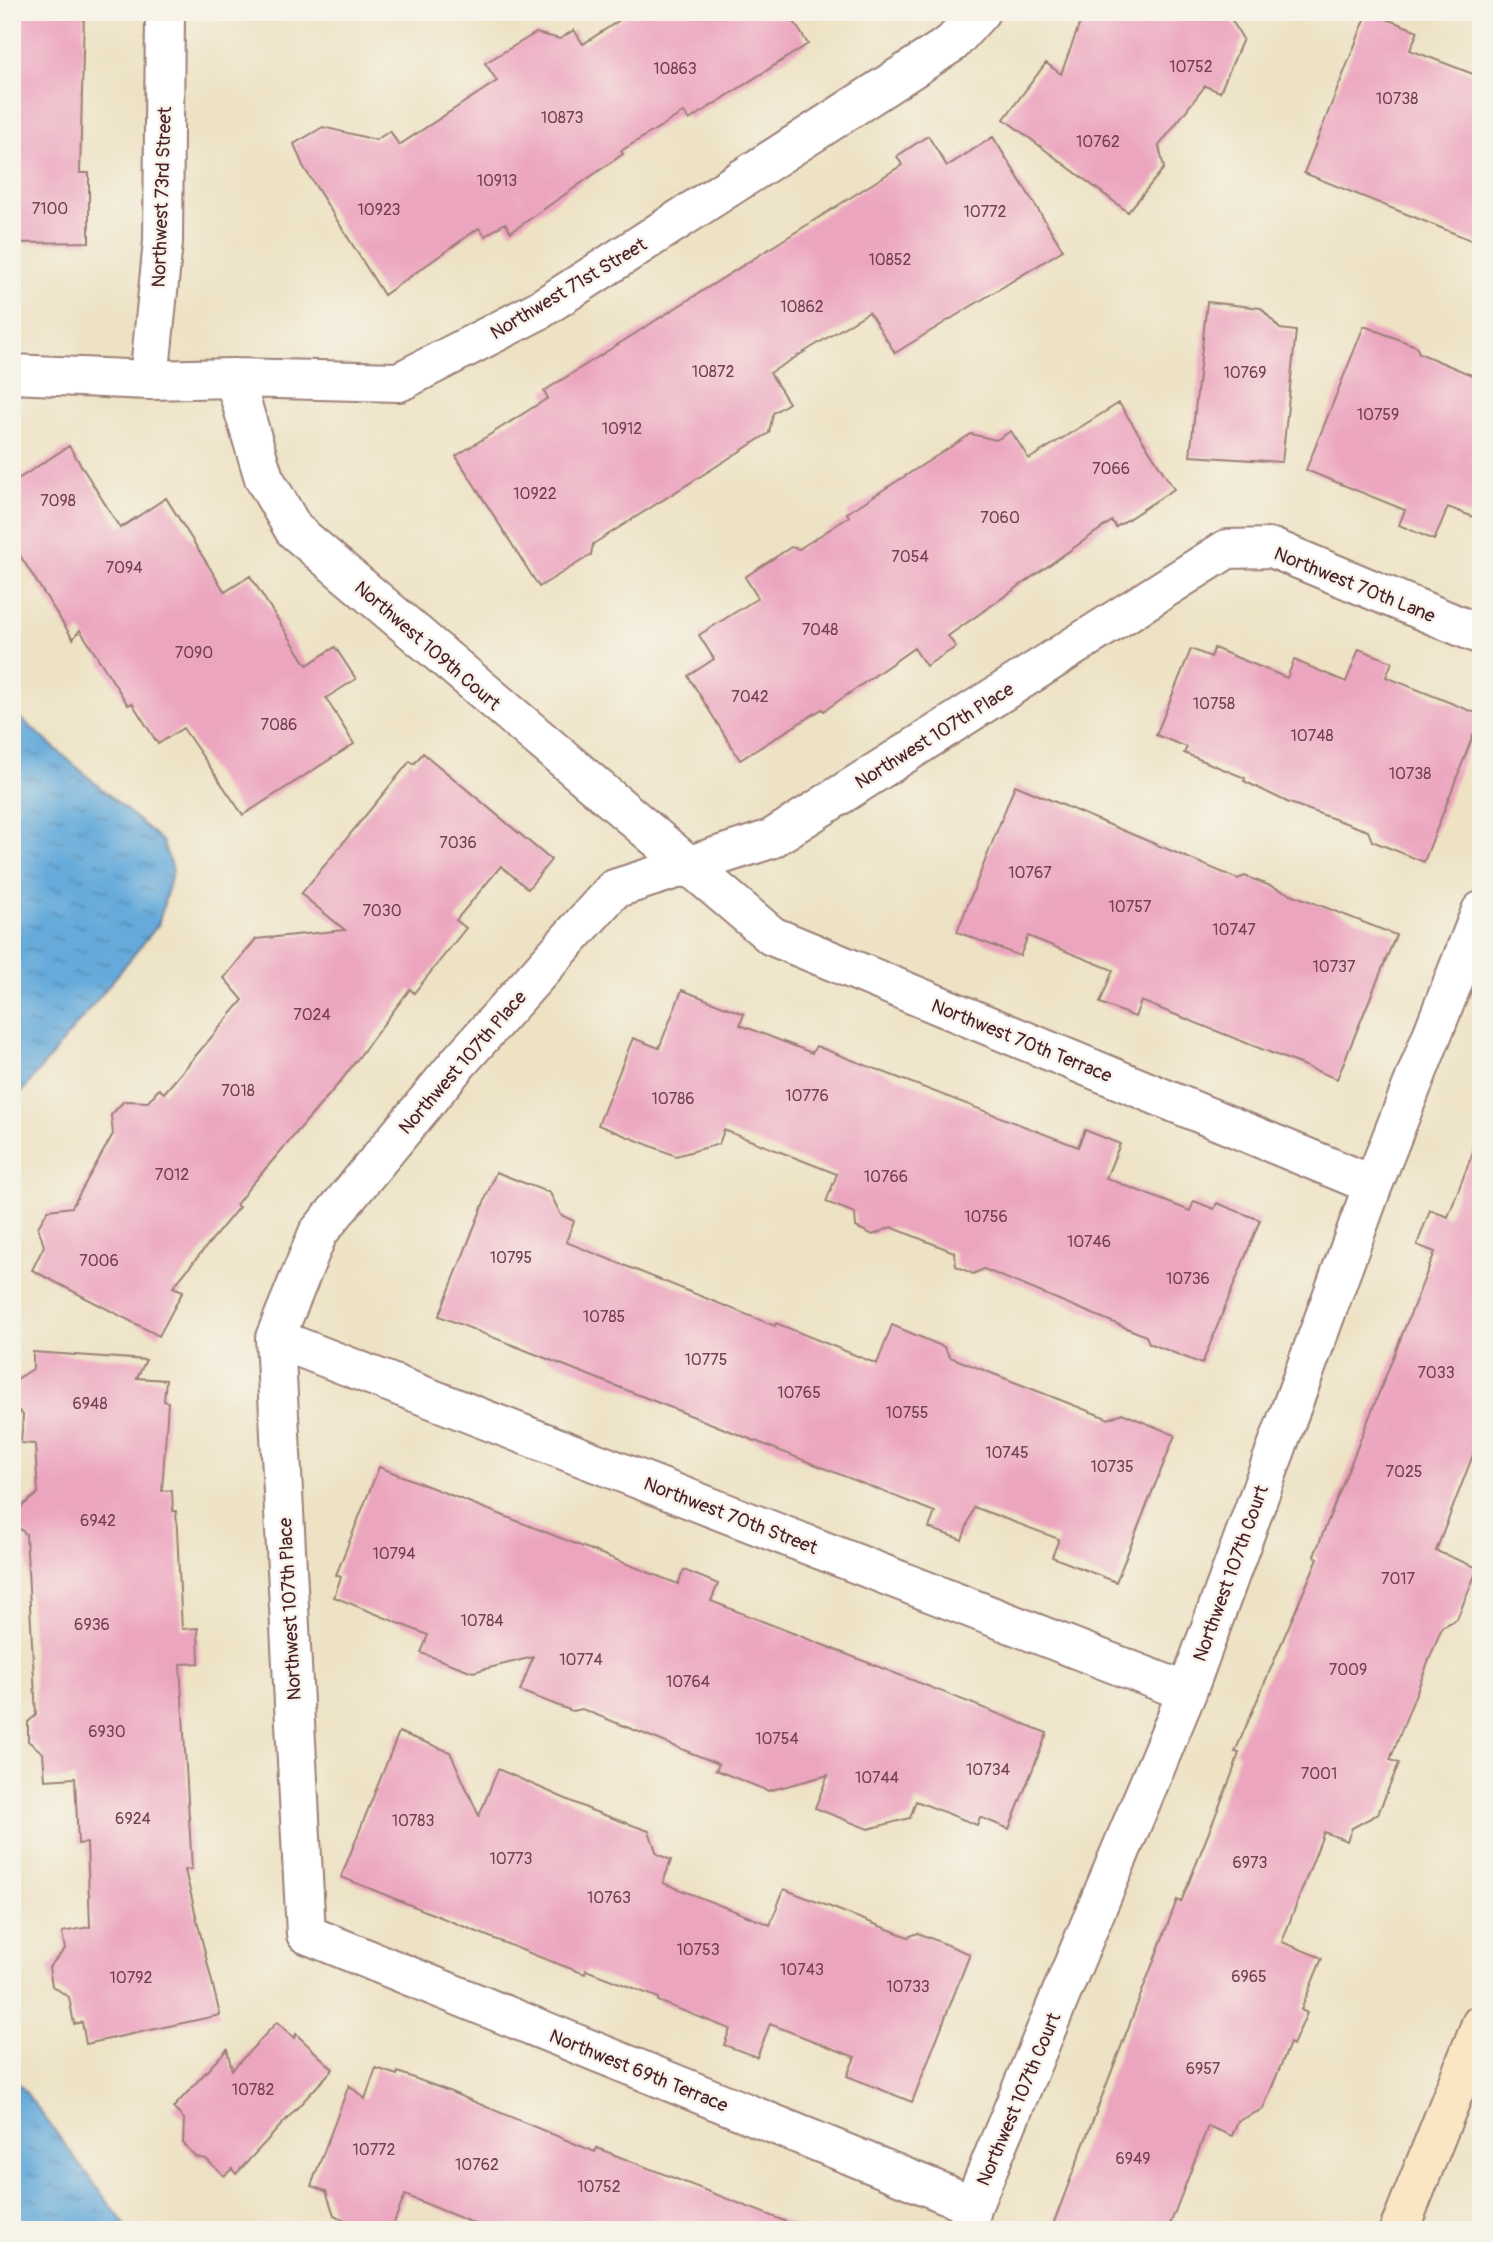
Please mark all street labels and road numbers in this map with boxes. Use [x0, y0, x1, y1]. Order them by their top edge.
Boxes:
street label: Northwest 73rd Street [147, 106, 177, 288]
street label: Northwest 71st Street [486, 233, 651, 345]
street label: Northwest 70th Lane [1271, 542, 1439, 628]
street label: Northwest 109th Court [349, 576, 506, 716]
street label: Northwest 107th Place [851, 677, 1019, 794]
street label: Northwest 107th Place [394, 985, 532, 1140]
street label: Northwest 70th Terrace [928, 994, 1116, 1088]
street label: Northwest 70th Street [640, 1472, 821, 1560]
street label: Northwest 107th Court [1188, 1482, 1274, 1665]
street label: Northwest 107th Place [273, 1516, 307, 1701]
street label: Northwest 107th Court [972, 2009, 1066, 2190]
street label: Northwest 69th Terrace [546, 2024, 732, 2118]

